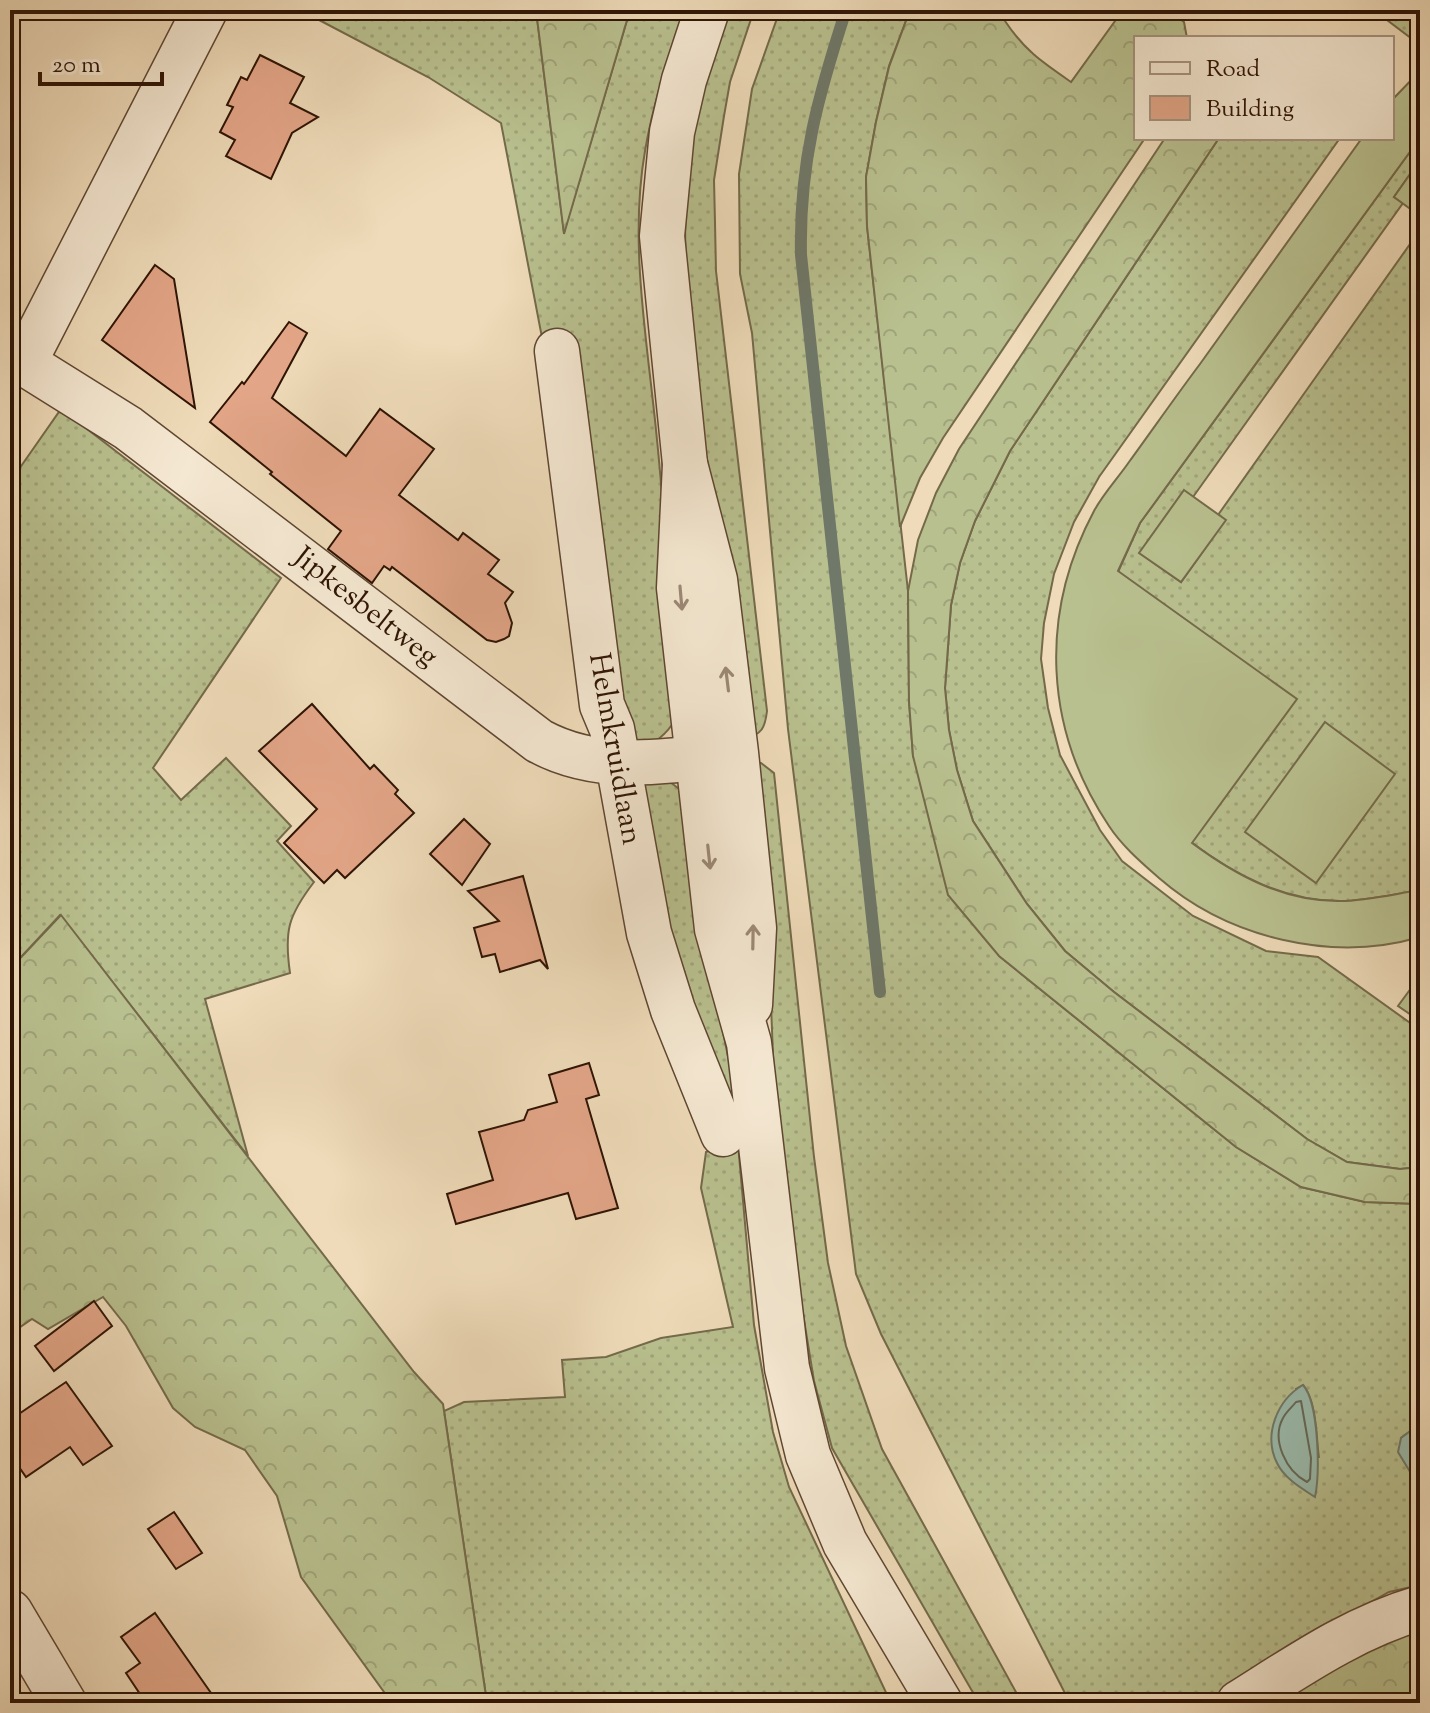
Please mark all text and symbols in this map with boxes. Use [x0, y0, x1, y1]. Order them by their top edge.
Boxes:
scale bar [40, 36, 162, 86]
legend [1134, 36, 1394, 140]
text: 20 m [52, 49, 101, 83]
text: Road [1206, 53, 1260, 87]
text: Building [1206, 93, 1295, 127]
street label: Jipkesbeltweg [282, 536, 447, 678]
one-way arrow [673, 584, 688, 611]
street label: Helmkruidlaan [576, 650, 652, 849]
one-way arrow [719, 666, 734, 693]
one-way arrow [701, 843, 716, 869]
one-way arrow [745, 924, 761, 951]

